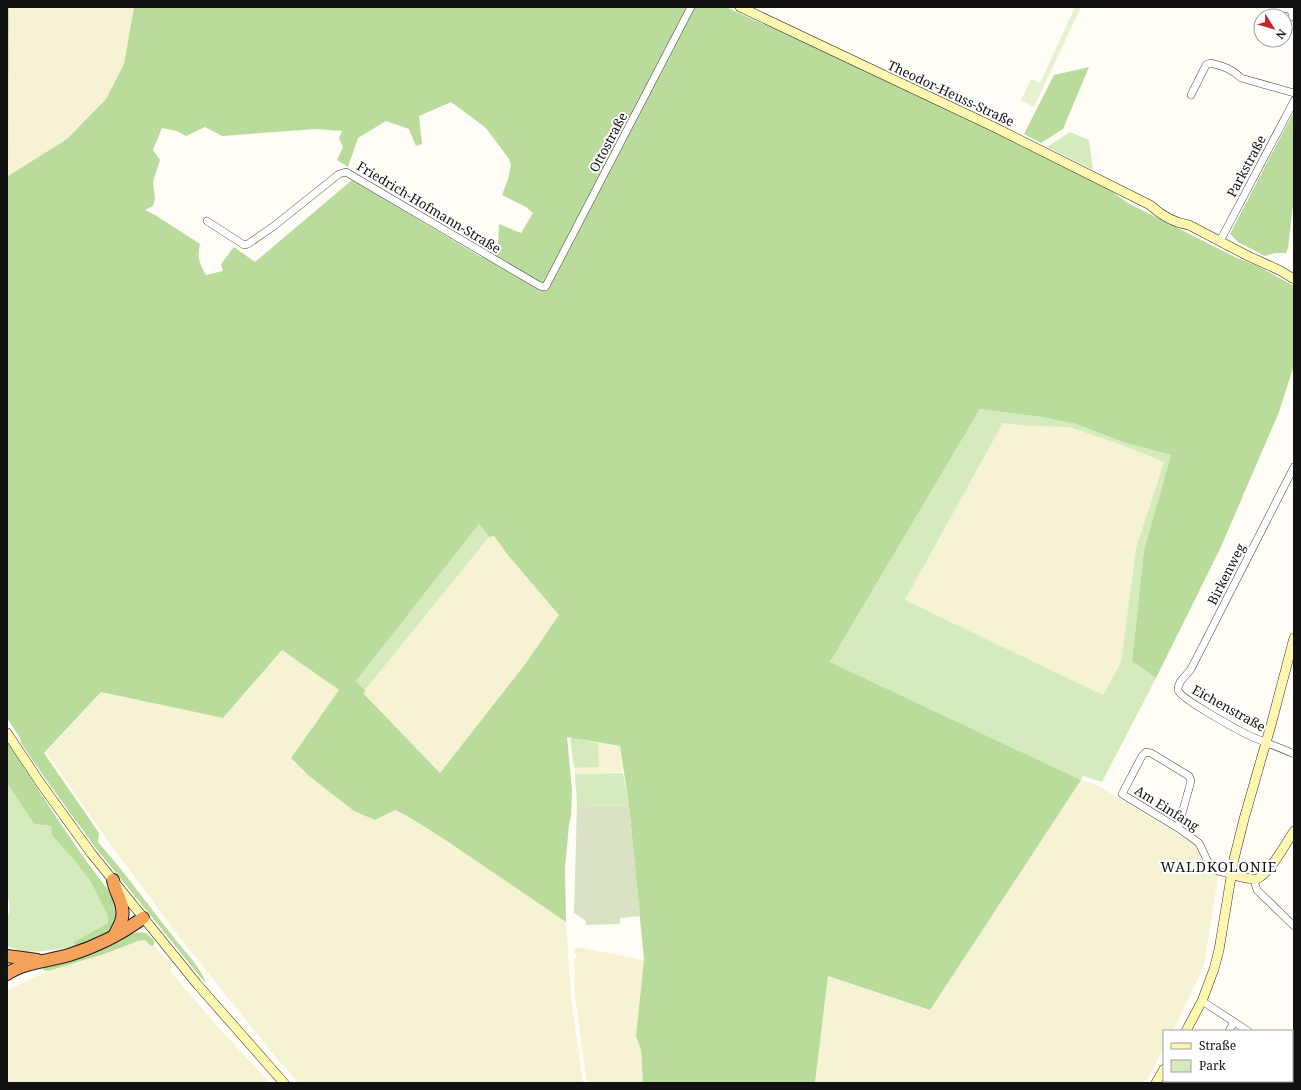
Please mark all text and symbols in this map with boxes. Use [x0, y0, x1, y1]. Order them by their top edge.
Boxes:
north arrow [1253, 8, 1293, 48]
text: N [1273, 26, 1290, 43]
street label: Theodor-Heuss-Straße [885, 56, 1017, 130]
street label: Ottostraße [585, 109, 631, 175]
street label: Parkstraße [1222, 132, 1270, 200]
street label: Friedrich-Hofmann-Straße [354, 157, 504, 257]
street label: Birkenweg [1203, 540, 1249, 608]
street label: Eichenstraße [1189, 680, 1269, 736]
street label: Am Einfang [1131, 781, 1203, 835]
district label: WALDKOLONIE [1160, 857, 1278, 876]
legend [1163, 1030, 1293, 1082]
text: Straße [1199, 1037, 1236, 1054]
text: Park [1199, 1057, 1227, 1074]

